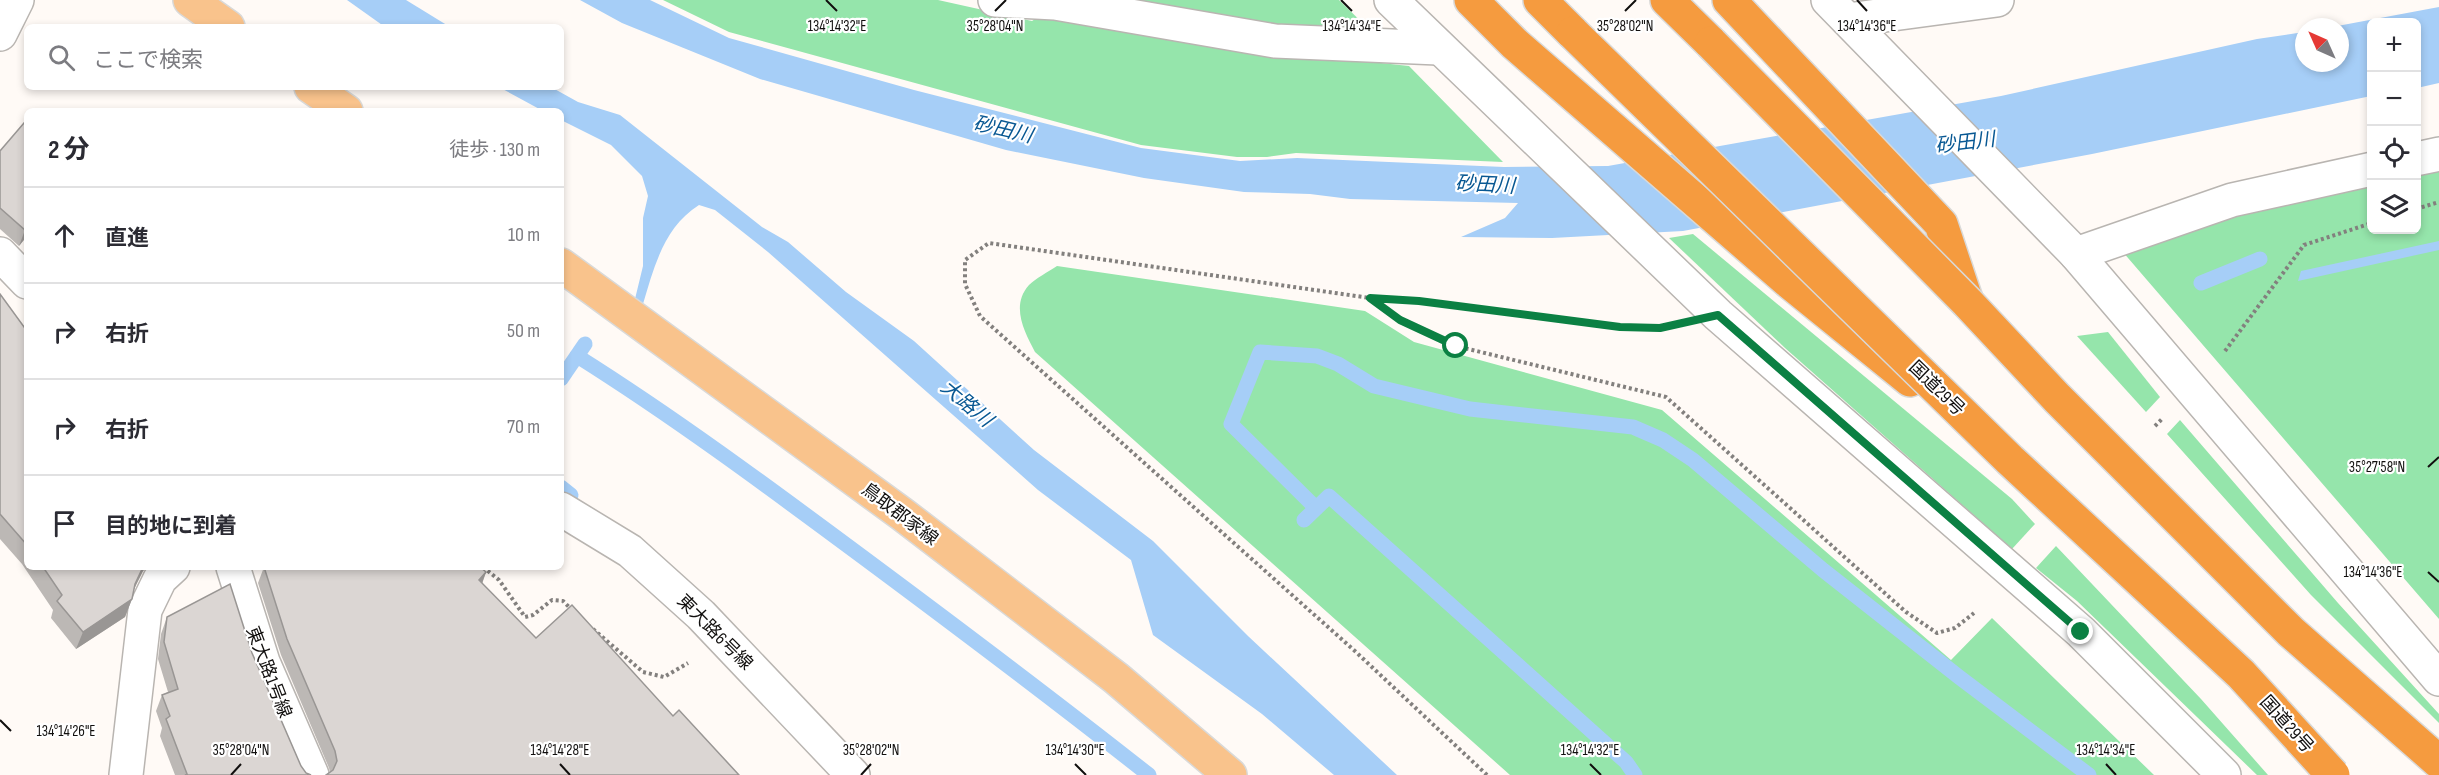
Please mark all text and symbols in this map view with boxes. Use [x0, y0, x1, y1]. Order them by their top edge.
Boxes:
text: 134°14'32"E [808, 17, 866, 36]
text: 35°28'04"N [967, 17, 1023, 36]
text: 134°14'34"E [1323, 17, 1381, 36]
text: 35°28'02"N [1597, 17, 1653, 36]
text: 134°14'36"E [1837, 17, 1897, 36]
north arrow [2295, 18, 2349, 72]
map controls [2367, 18, 2421, 234]
button: + [2367, 18, 2421, 72]
search box [24, 24, 564, 90]
icon: search [45, 41, 78, 74]
text: ここで検索 [93, 47, 203, 74]
button: − [2367, 72, 2421, 126]
water label: 砂田川 [971, 112, 1037, 149]
button: locate [2367, 126, 2421, 180]
water label: 砂田川 [1934, 127, 1998, 159]
text: 2 分 [48, 135, 89, 166]
text: 徒歩 · 130 m [449, 138, 540, 162]
water label: 砂田川 [1454, 171, 1518, 199]
button: layers [2367, 180, 2421, 234]
icon: ahead [48, 219, 81, 252]
text: 10 m [508, 223, 540, 247]
text: 直進 [105, 225, 149, 252]
icon: right [48, 315, 81, 348]
text: 50 m [507, 319, 540, 343]
text: 右折 [105, 321, 149, 348]
route start [1442, 332, 1468, 358]
street label: 国道29号 [1904, 357, 1969, 420]
water label: 大路川 [936, 375, 999, 434]
icon: right [48, 411, 81, 444]
text: 70 m [507, 415, 540, 439]
text: 右折 [105, 417, 149, 444]
text: 35°27'58"N [2349, 458, 2405, 477]
street label: 鳥取郡家線 [857, 479, 942, 550]
icon: arrive [48, 507, 81, 540]
text: 目的地に到着 [105, 513, 237, 540]
text: 134°14'36"E [2343, 563, 2403, 582]
street label: 東大路6号線 [673, 590, 757, 674]
route end [2067, 618, 2093, 644]
street label: 東大路1号線 [241, 623, 296, 721]
street label: 国道29号 [2256, 692, 2318, 757]
text: 134°14'26"E [37, 722, 95, 741]
text: 35°28'04"N [213, 741, 269, 760]
text: 134°14'28"E [531, 741, 589, 760]
text: 35°28'02"N [843, 741, 899, 760]
text: 134°14'30"E [1045, 741, 1105, 760]
text: 134°14'32"E [1561, 741, 1619, 760]
text: 134°14'34"E [2077, 741, 2135, 760]

